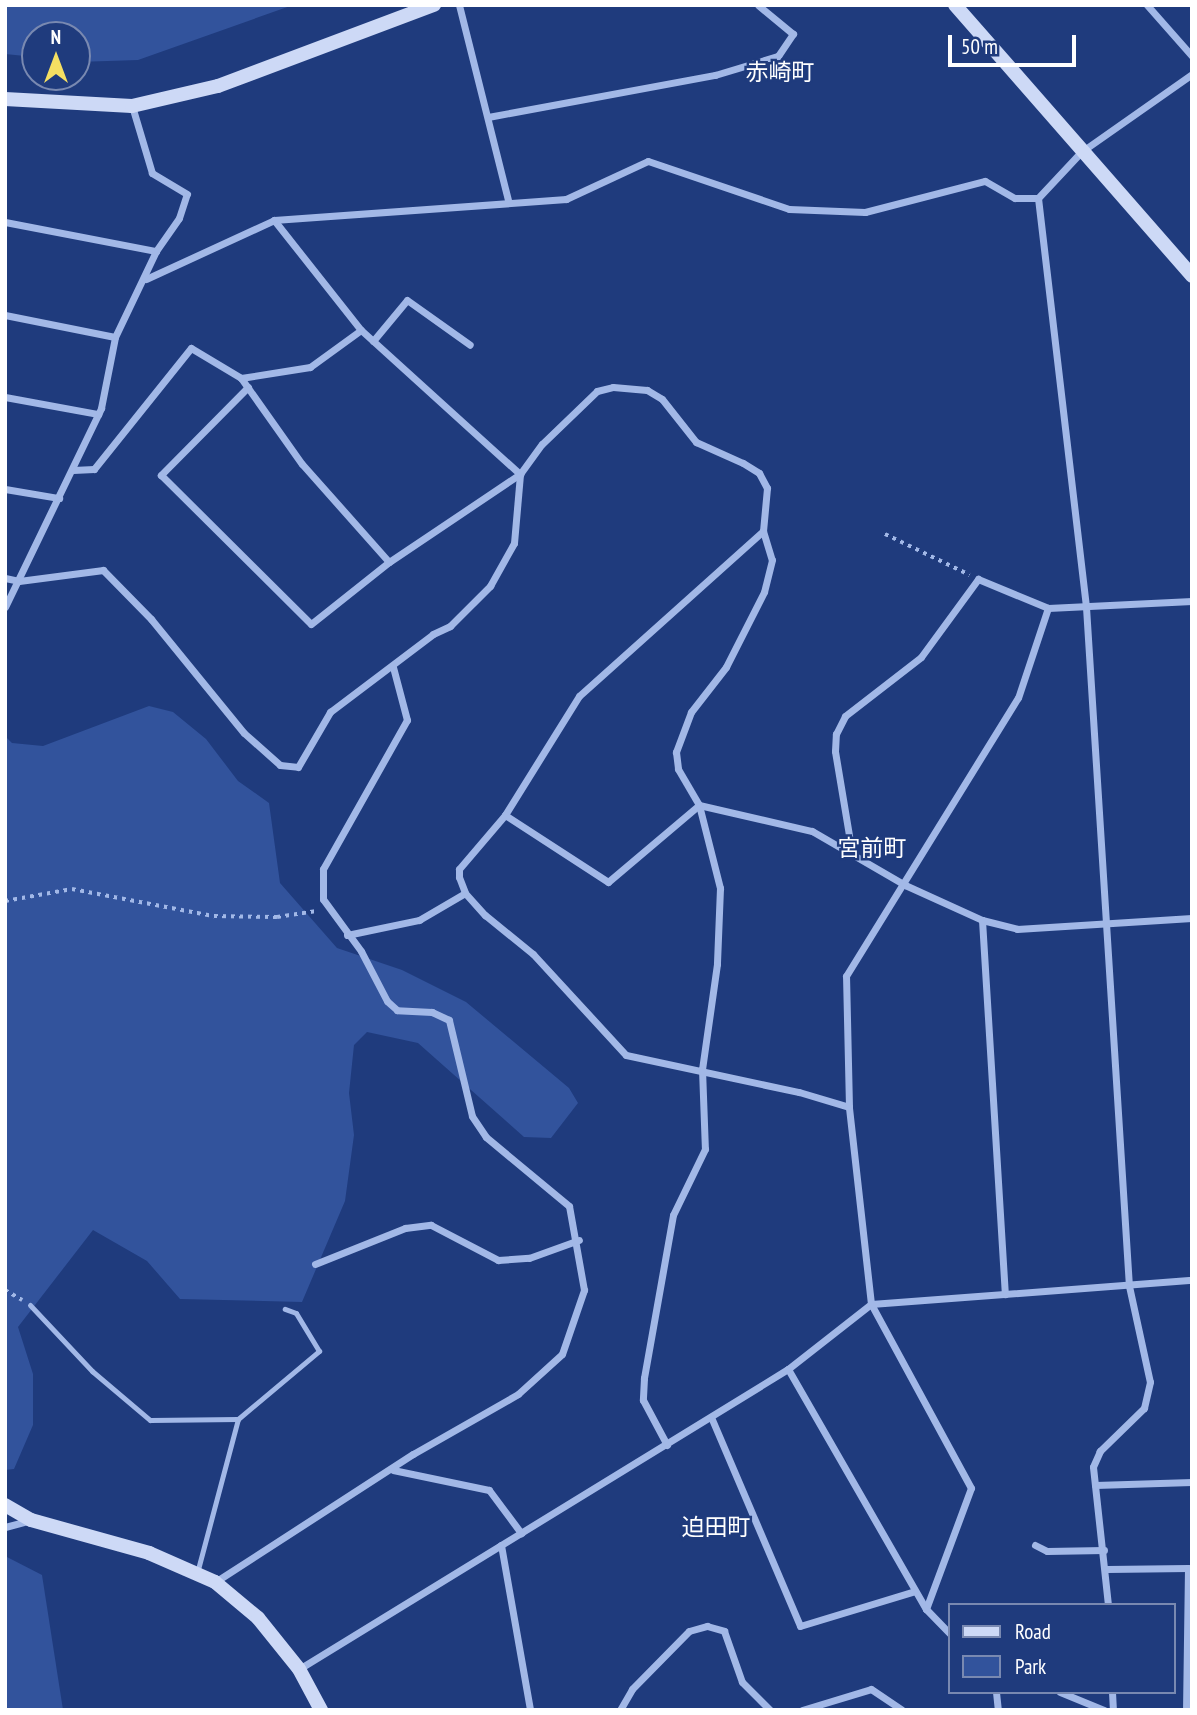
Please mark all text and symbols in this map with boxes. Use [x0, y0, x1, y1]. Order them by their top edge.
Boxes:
north arrow [21, 21, 91, 91]
scale bar [952, 21, 1080, 65]
text: N [51, 25, 61, 49]
text: 50 m [961, 33, 998, 60]
district label: 赤崎町 [746, 58, 814, 86]
district label: 宮前町 [838, 834, 906, 862]
district label: 迫田町 [682, 1513, 750, 1541]
legend [948, 1603, 1176, 1694]
text: Road [1015, 1618, 1051, 1645]
text: Park [1015, 1653, 1046, 1680]

